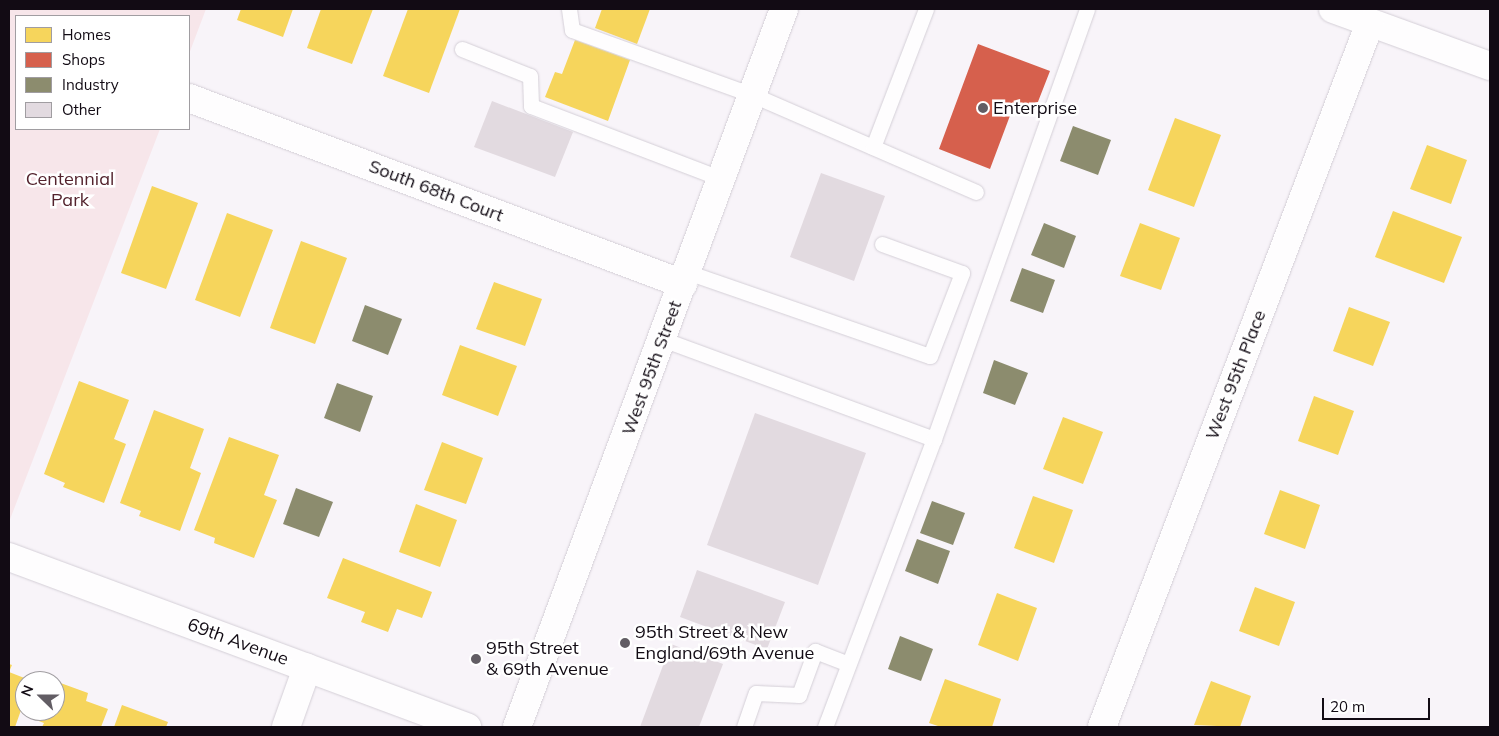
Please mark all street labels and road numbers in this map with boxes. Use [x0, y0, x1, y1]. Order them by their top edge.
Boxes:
street label: South 68th Court [366, 155, 506, 227]
street label: West 95th Street [618, 298, 686, 438]
street label: West 95th Place [1201, 307, 1271, 443]
street label: 69th Avenue [185, 614, 291, 670]

